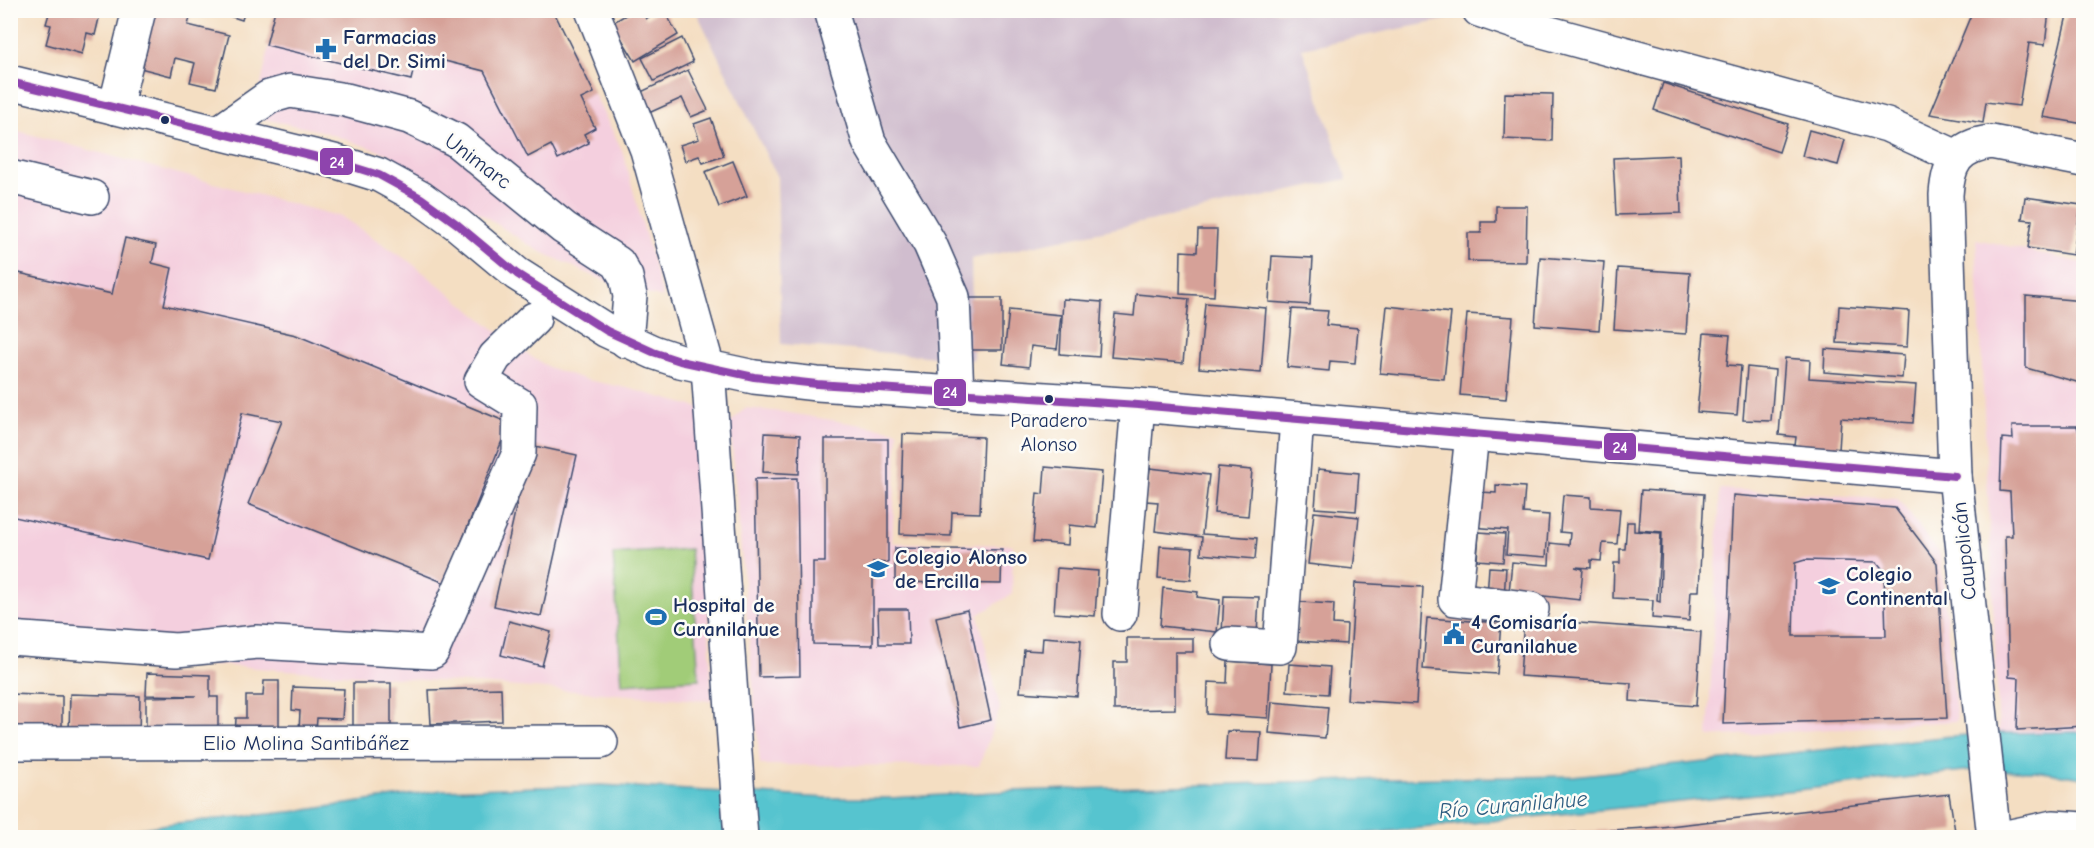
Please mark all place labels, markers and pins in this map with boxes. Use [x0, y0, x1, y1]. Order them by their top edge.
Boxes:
place label: Farmacias del Dr. Simi [343, 25, 446, 73]
pharmacy icon: Farmacias del Dr. Simi [314, 37, 338, 61]
unlabelled marker [159, 114, 171, 126]
marker: Paradero Alonso [1043, 393, 1055, 405]
place label: Paradero Alonso [1010, 409, 1088, 456]
place label: Colegio Alonso de Ercilla [895, 545, 1027, 593]
school or university icon: Colegio Alonso de Ercilla [866, 557, 890, 581]
place label: Colegio Continental [1846, 562, 1948, 610]
school or university icon: Colegio Continental [1817, 574, 1841, 598]
place label: Hospital de Curanilahue [673, 593, 779, 641]
sports icon: Hospital de Curanilahue [644, 605, 668, 629]
place label: 4 Comisaría Curanilahue [1471, 610, 1578, 658]
public building icon: 4 Comisaría Curanilahue [1442, 622, 1466, 646]

